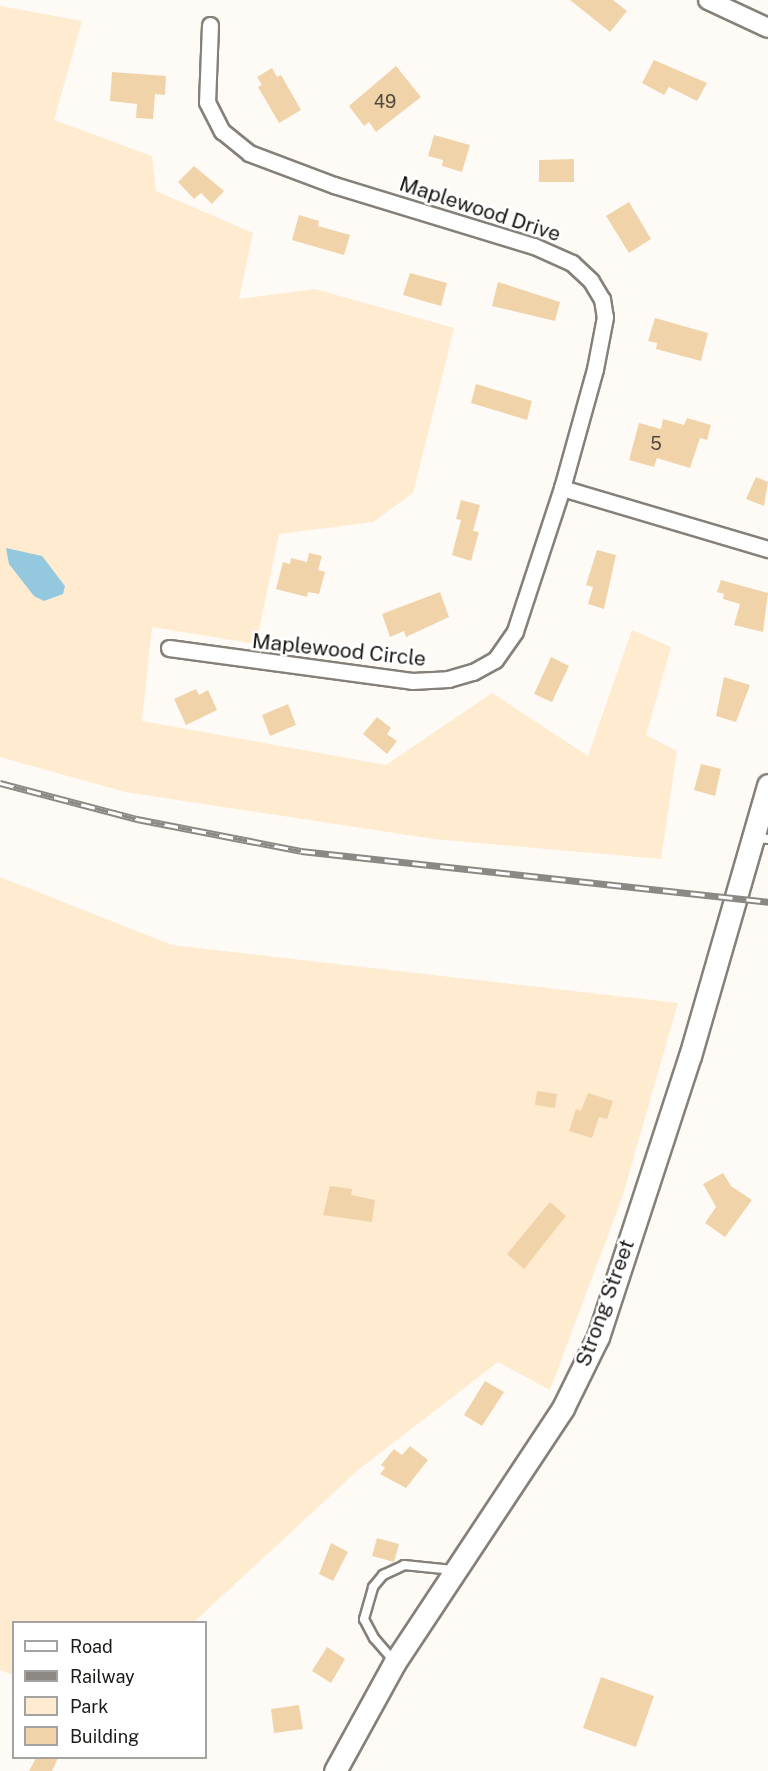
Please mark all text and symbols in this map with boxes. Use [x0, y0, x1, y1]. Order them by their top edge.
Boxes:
house number: 49 [374, 91, 396, 113]
street label: Maplewood Drive [396, 171, 564, 247]
house number: 5 [650, 433, 662, 455]
street label: Maplewood Circle [251, 628, 427, 672]
street label: Strong Street [570, 1236, 640, 1370]
legend [12, 1621, 207, 1759]
text: Road [70, 1636, 113, 1657]
text: Railway [70, 1666, 135, 1687]
text: Park [70, 1696, 108, 1717]
text: Building [70, 1726, 139, 1747]

